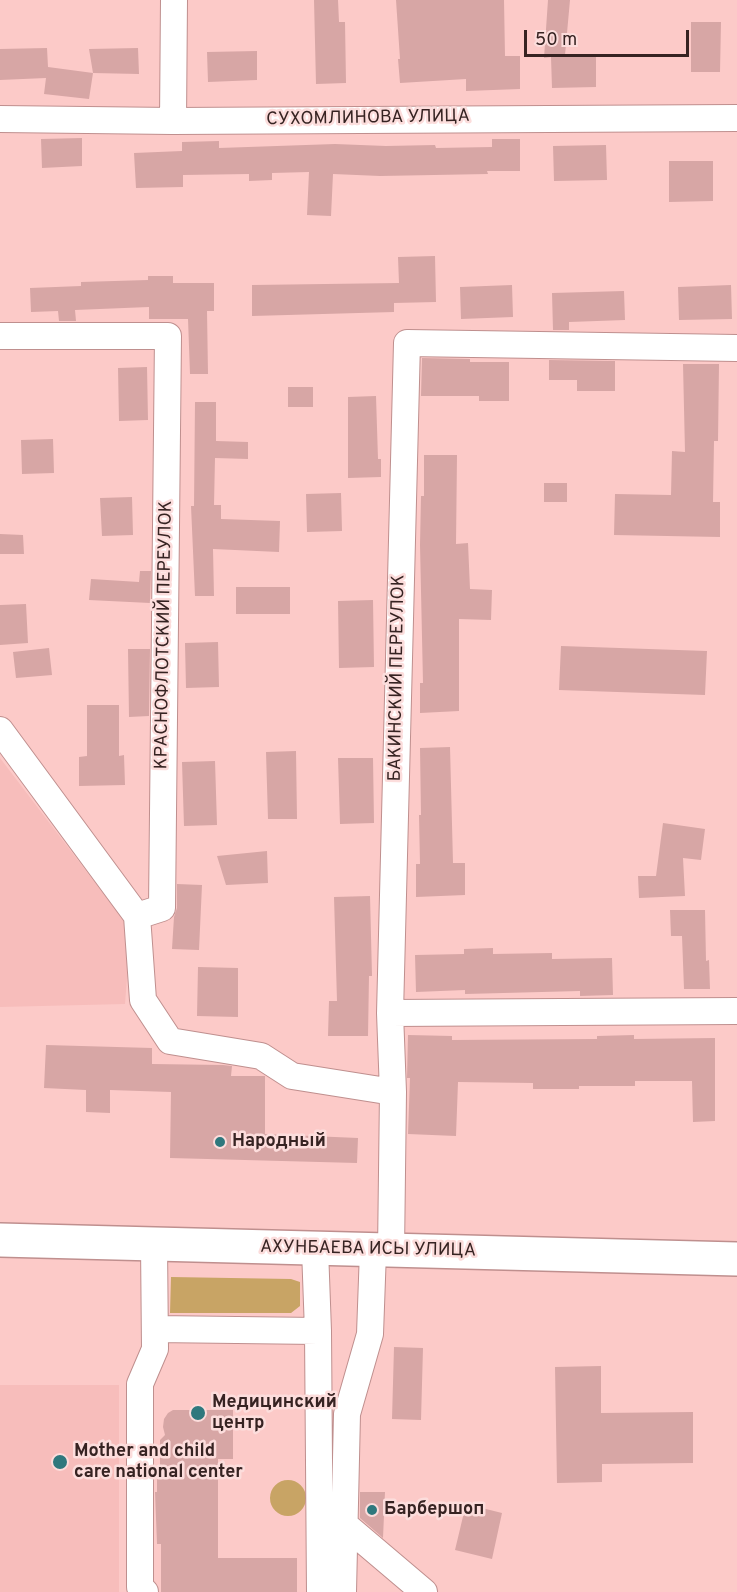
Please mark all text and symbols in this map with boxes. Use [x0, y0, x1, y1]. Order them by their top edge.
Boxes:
scale bar [527, 18, 692, 56]
text: 50 m [535, 29, 577, 52]
street label: СУХОМЛИНОВА УЛИЦА [266, 106, 470, 132]
street label: КРАСНОФЛОТСКИЙ ПЕРЕУЛОК [152, 500, 178, 770]
street label: БАКИНСКИЙ ПЕРЕУЛОК [385, 574, 411, 782]
place label: Народный [232, 1131, 326, 1153]
marker: Народный [213, 1135, 227, 1149]
street label: АХУНБАЕВА ИСЫ УЛИЦА [260, 1237, 476, 1263]
place label: Медицинский центр [212, 1392, 337, 1434]
marker: Медицинский центр [189, 1404, 207, 1422]
place label: Mother and child care national center [74, 1441, 243, 1484]
marker: Mother and child care national center [51, 1453, 69, 1471]
place label: Барбершоп [384, 1499, 484, 1521]
marker: Барбершоп [365, 1503, 379, 1517]

